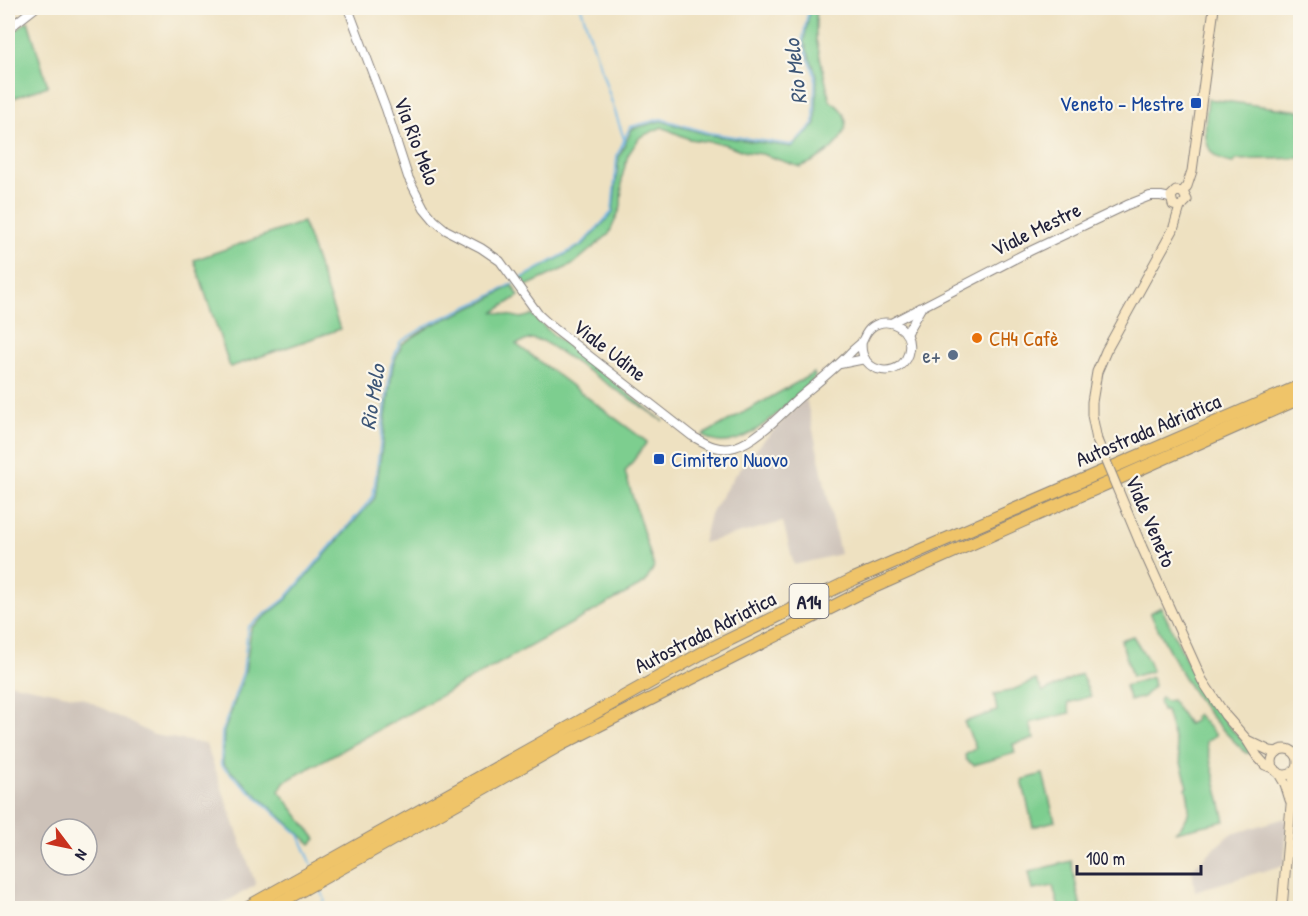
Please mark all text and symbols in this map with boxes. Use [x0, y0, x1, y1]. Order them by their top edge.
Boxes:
water label: Rio Melo [776, 36, 814, 106]
place label: Veneto - Mestre [1060, 89, 1184, 118]
street label: Via Rio Melo [387, 93, 447, 189]
marker: Veneto - Mestre [1189, 96, 1203, 110]
street label: Viale Mestre [986, 195, 1086, 263]
street label: Viale Udine [567, 312, 653, 388]
place label: CH4 Cafè [989, 324, 1059, 353]
marker: CH4 Cafè [970, 331, 984, 345]
place label: e+ [923, 341, 941, 370]
marker: e+ [946, 348, 960, 362]
water label: Rio Melo [352, 360, 392, 432]
street label: Autostrada Adriatica [1071, 386, 1225, 474]
place label: Cimitero Nuovo [671, 445, 788, 474]
marker: Cimitero Nuovo [652, 452, 666, 466]
street label: Viale Veneto [1119, 471, 1183, 571]
street label: Autostrada Adriatica [629, 584, 781, 680]
road number: A14 [790, 584, 828, 618]
north arrow [39, 817, 99, 877]
scale bar [1077, 838, 1202, 876]
text: N [70, 846, 93, 865]
text: 100 m [1086, 846, 1125, 871]

